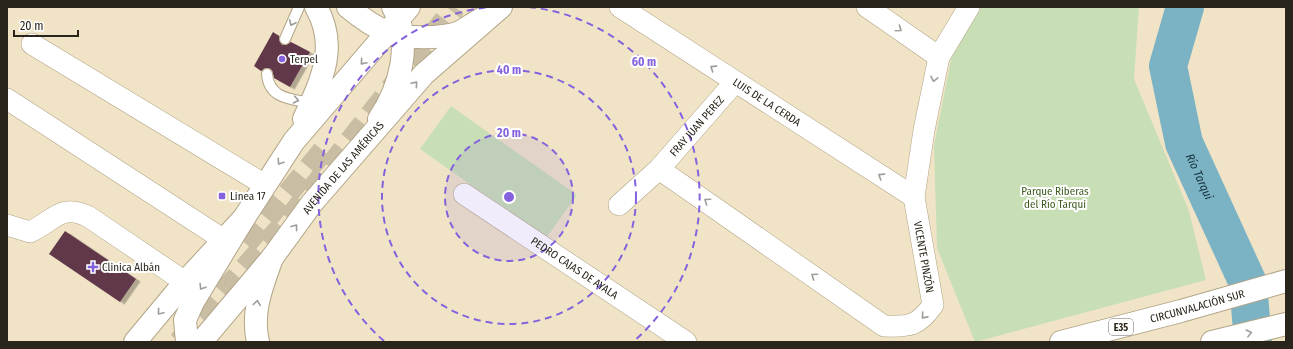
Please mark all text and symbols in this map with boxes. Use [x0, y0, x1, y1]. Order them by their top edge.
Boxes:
scale bar [14, 12, 78, 38]
one-way arrow [289, 18, 297, 26]
text: 20 m [20, 19, 44, 33]
one-way arrow [895, 24, 902, 32]
place label: Terpel [290, 53, 318, 66]
marker: Terpel [277, 54, 287, 64]
text: 60 m [632, 55, 656, 69]
one-way arrow [361, 58, 368, 65]
text: 40 m [497, 63, 521, 77]
one-way arrow [710, 65, 717, 72]
street label: LUIS DE LA CERDA [730, 76, 803, 129]
one-way arrow [931, 76, 939, 82]
one-way arrow [410, 81, 417, 89]
street label: FRAY JUAN PEREZ [667, 93, 727, 159]
one-way arrow [293, 95, 299, 103]
street label: AVENIDA DE LAS AMÉRICAS [300, 119, 387, 217]
text: 20 m [496, 126, 521, 140]
water label: Río Tarqui [1183, 151, 1216, 202]
one-way arrow [277, 158, 285, 165]
one-way arrow [878, 173, 885, 181]
park label: Parque Riberas del Río Tarqui [1021, 185, 1089, 211]
place label: Linea 17 [230, 190, 266, 203]
centre of rings [502, 190, 516, 204]
marker: Linea 17 [217, 191, 227, 201]
one-way arrow [704, 198, 711, 206]
street label: VICENTE PINZÓN [911, 220, 937, 294]
one-way arrow [290, 224, 297, 231]
street label: PEDRO CAJAS DE AYALA [528, 235, 621, 302]
marker: Clinica Albán [87, 261, 99, 273]
place label: Clinica Albán [102, 261, 160, 274]
one-way arrow [811, 274, 818, 281]
one-way arrow [199, 283, 206, 290]
street label: CIRCUNVALACIÓN SUR [1149, 287, 1246, 326]
one-way arrow [252, 300, 261, 307]
one-way arrow [158, 307, 165, 315]
one-way arrow [922, 311, 929, 318]
road number: E35 [1109, 319, 1133, 335]
one-way arrow [1245, 329, 1252, 338]

